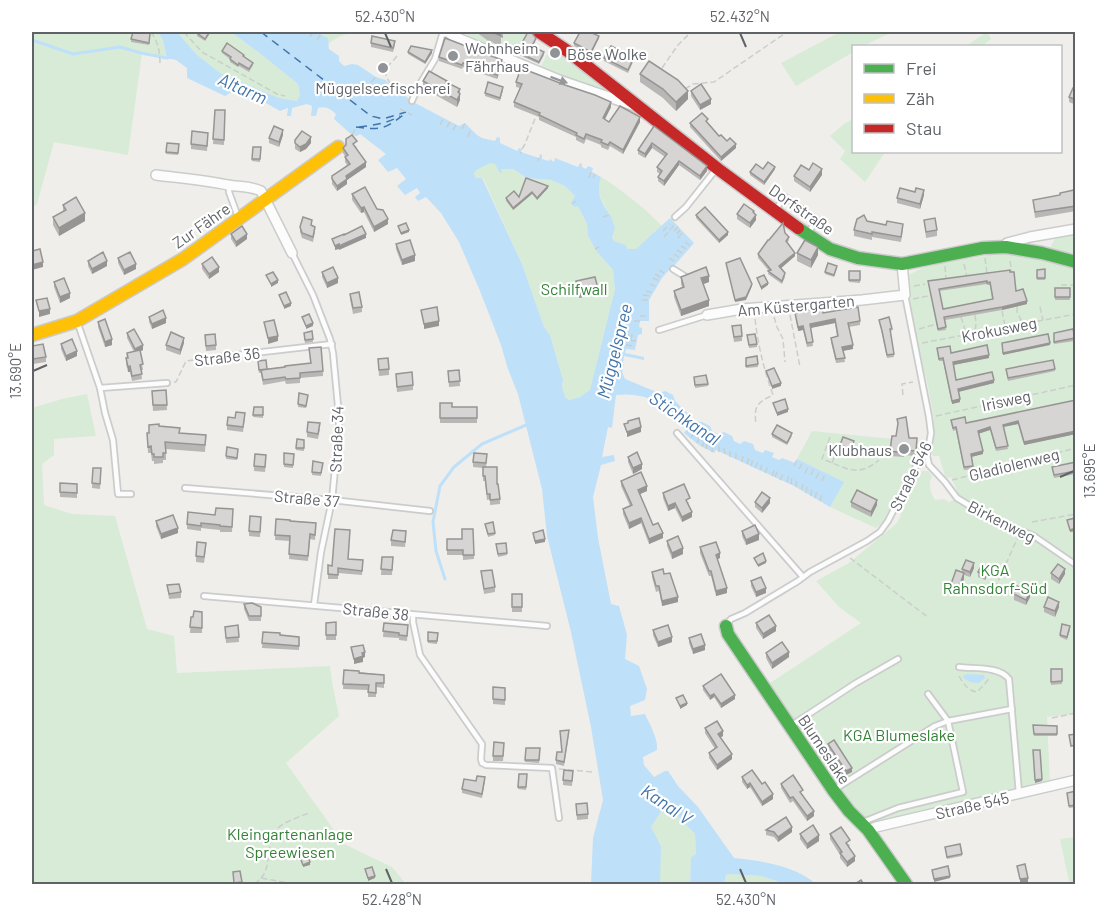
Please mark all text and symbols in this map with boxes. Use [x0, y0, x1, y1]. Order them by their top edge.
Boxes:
text: 52.430°N [355, 7, 415, 25]
text: 52.432°N [710, 7, 770, 25]
place label: Wohnheim Fährhaus [465, 38, 539, 75]
place label: Böse Wolke [567, 44, 647, 63]
legend [852, 45, 1062, 153]
marker: Böse Wolke [548, 46, 562, 60]
marker: Wohnheim Fährhaus [446, 49, 460, 63]
text: Frei [906, 57, 937, 79]
marker: Müggelseefischerei [376, 61, 390, 75]
water label: Altarm [215, 68, 271, 108]
one-way arrow [550, 75, 568, 85]
place label: Müggelseefischerei [315, 78, 451, 97]
text: Zäh [906, 87, 935, 109]
text: Stau [906, 117, 942, 139]
street label: Dorfstraße [766, 180, 838, 238]
street label: Zur Fähre [169, 198, 233, 252]
park label: Schilfwall [541, 279, 607, 298]
street label: Am Küstergarten [737, 290, 855, 320]
water label: Müggelspree [592, 301, 636, 401]
street label: Krokusweg [960, 312, 1038, 346]
text: 13.690°E [6, 343, 24, 399]
street label: Straße 36 [193, 343, 261, 369]
water label: Stichkanal [645, 386, 725, 450]
street label: Irisweg [980, 386, 1032, 414]
street label: Straße 34 [325, 405, 347, 473]
street label: Straße 546 [885, 438, 935, 514]
place label: Klubhaus [828, 440, 892, 459]
marker: Klubhaus [897, 442, 911, 456]
text: 13.695°E [1080, 443, 1098, 499]
street label: Gladiolenweg [967, 444, 1061, 484]
street label: Straße 37 [273, 486, 341, 510]
street label: Birkenweg [965, 496, 1039, 546]
park label: KGA Rahnsdorf-Süd [943, 560, 1047, 597]
street label: Straße 38 [342, 598, 410, 624]
street label: Blumeslake [795, 711, 855, 787]
park label: KGA Blumeslake [843, 725, 955, 744]
water label: Kanal V [637, 779, 697, 829]
street label: Straße 545 [933, 787, 1011, 823]
park label: Kleingartenanlage Spreewiesen [227, 824, 353, 861]
text: 52.428°N [362, 890, 422, 908]
text: 52.430°N [716, 890, 776, 908]

